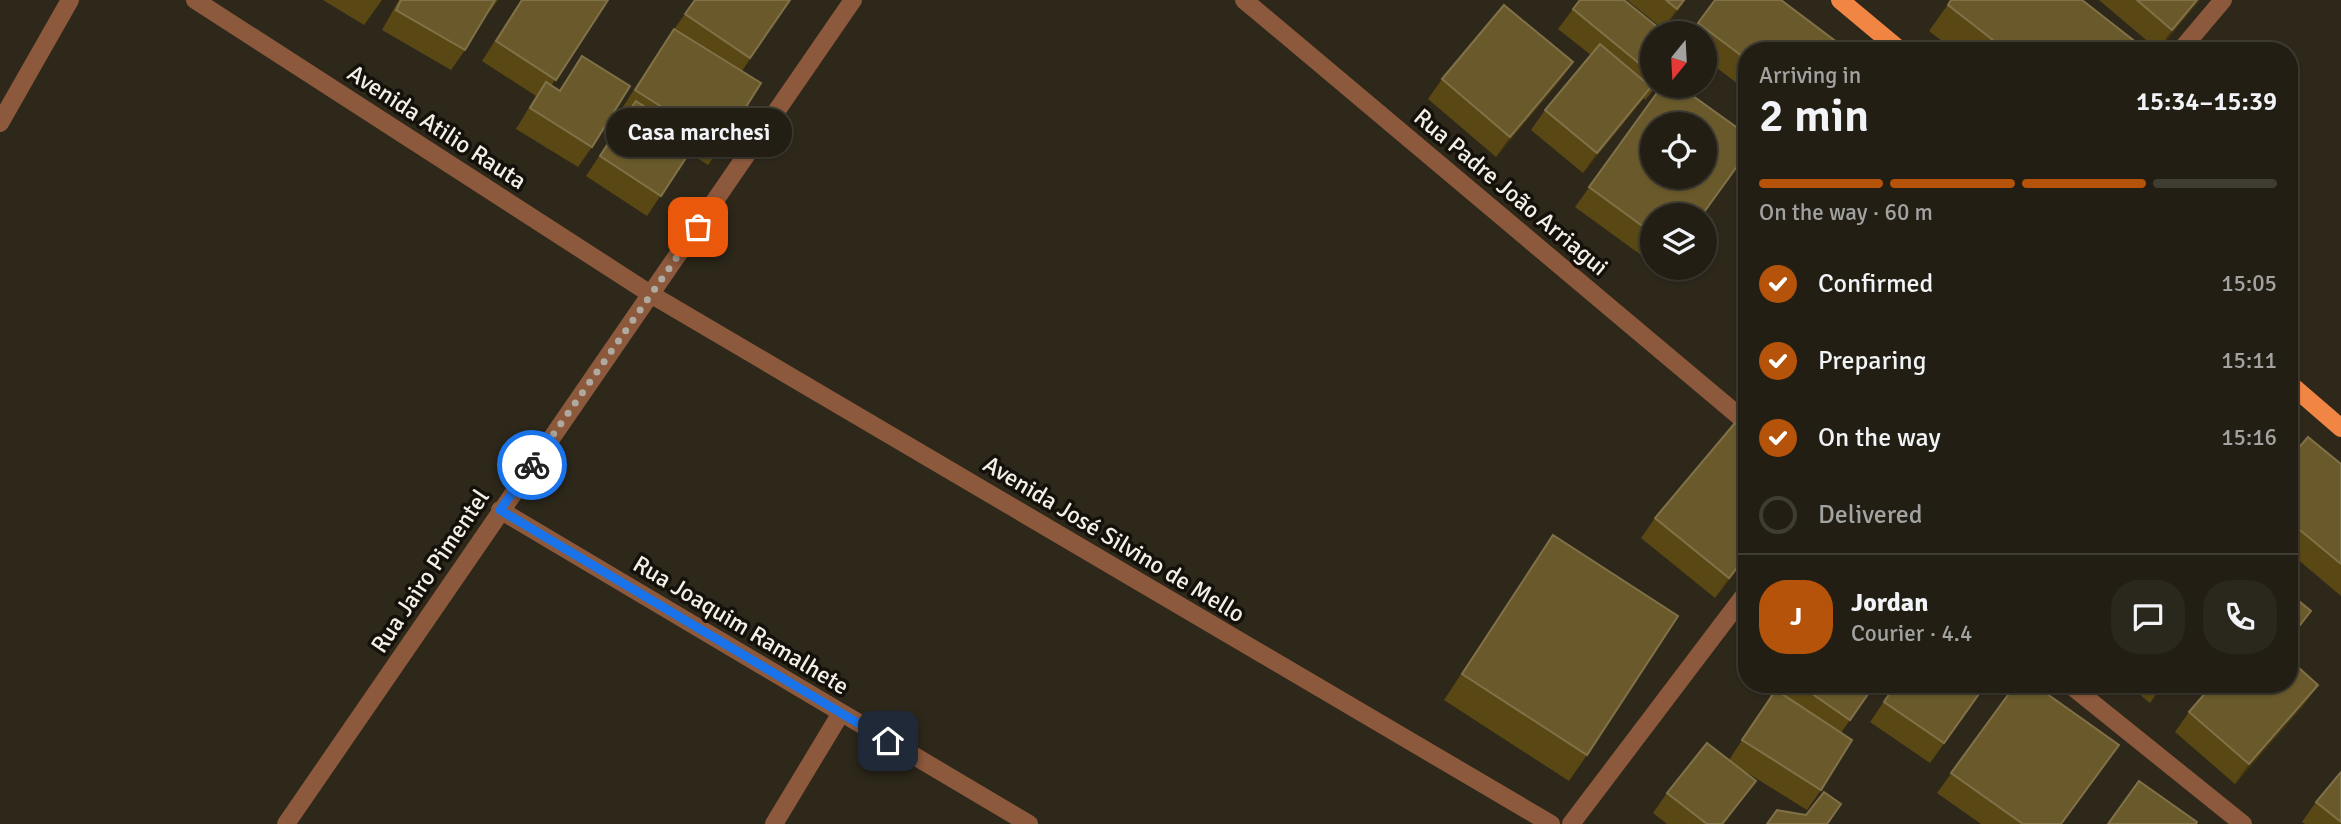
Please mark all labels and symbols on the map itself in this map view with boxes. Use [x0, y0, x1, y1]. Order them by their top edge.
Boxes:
north arrow [1640, 21, 1717, 98]
street label: Avenida Atilio Rauta [342, 58, 532, 196]
street label: Rua Padre João Arriagui [1408, 102, 1614, 282]
callout: Casa marchesi [605, 108, 791, 157]
pin [668, 197, 728, 257]
courier [497, 430, 567, 500]
street label: Avenida José Silvino de Mello [978, 449, 1250, 629]
street label: Rua Jairo Pimentel [364, 483, 496, 659]
street label: Rua Joaquim Ramalhete [628, 549, 854, 701]
pin [858, 711, 918, 771]

